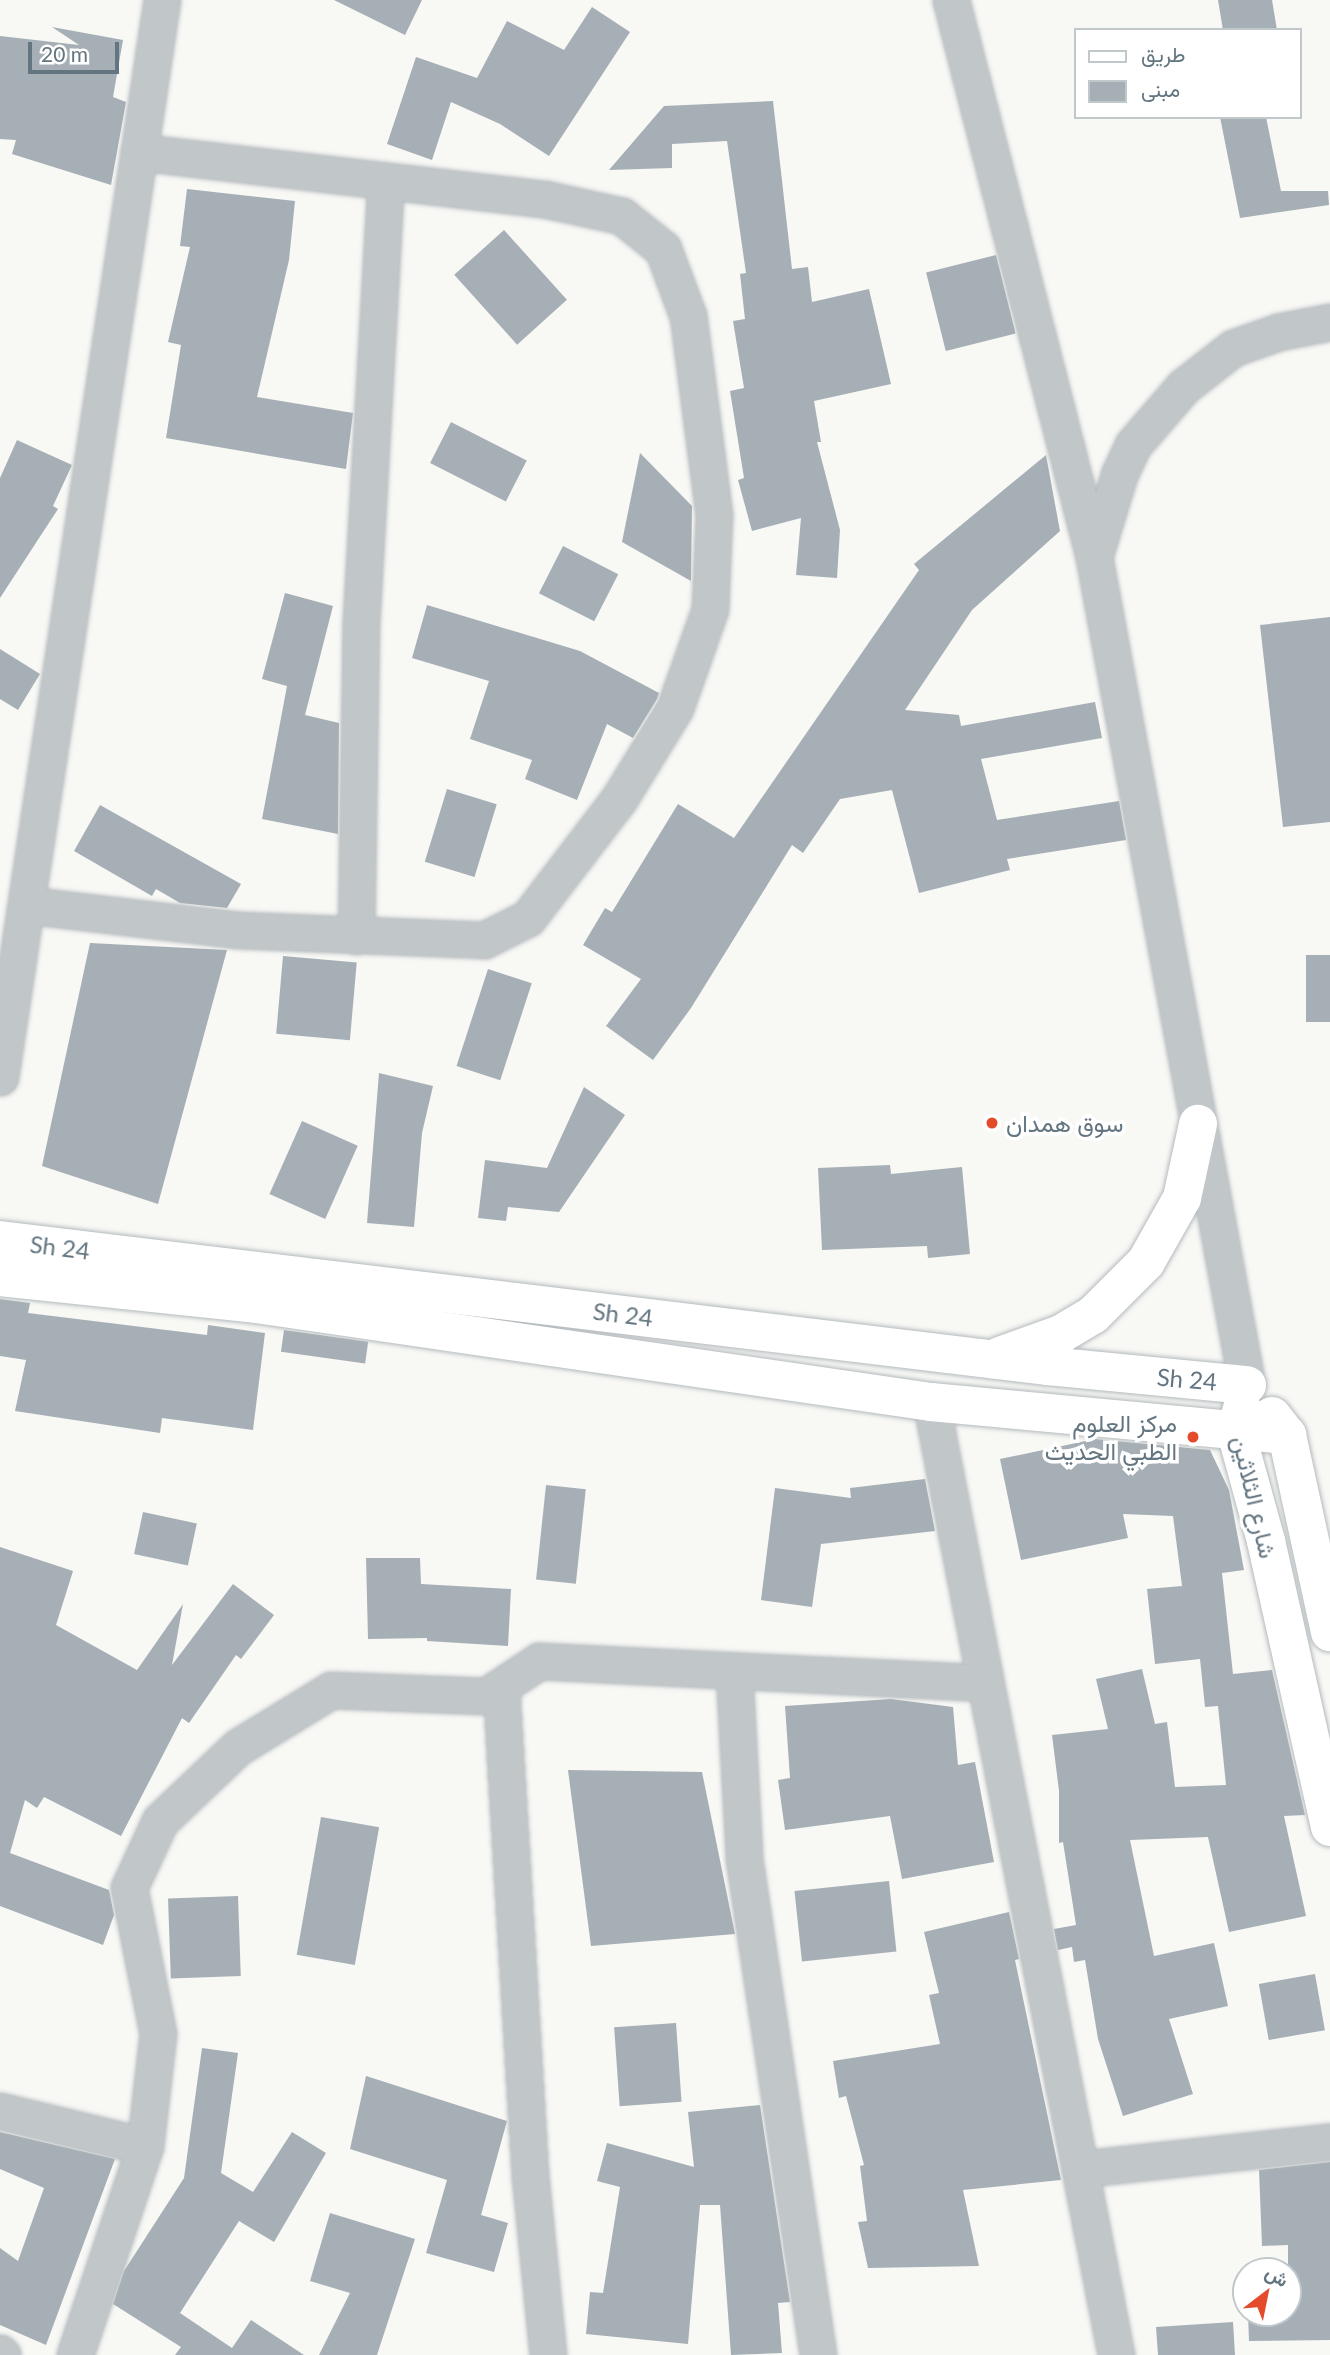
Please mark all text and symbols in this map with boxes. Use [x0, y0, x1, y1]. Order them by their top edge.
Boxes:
scale bar [32, 28, 122, 72]
legend [1074, 28, 1302, 119]
text: 20 m [41, 41, 88, 66]
text: طريق [1141, 41, 1186, 66]
text: مبنى [1141, 76, 1180, 101]
place label: سوق همدان [1006, 1109, 1123, 1137]
marker: سوق همدان [984, 1115, 1000, 1131]
street label: Sh 24 [28, 1229, 92, 1265]
street label: Sh 24 [591, 1296, 655, 1332]
street label: Sh 24 [1156, 1362, 1218, 1396]
place label: مركز العلوم الطبي الحديث [1045, 1409, 1177, 1465]
marker: مركز العلوم الطبي الحديث [1183, 1427, 1203, 1447]
street label: شارع الثلاثين [1227, 1433, 1283, 1561]
north arrow [1232, 2257, 1302, 2327]
text: ش [1262, 2260, 1293, 2291]

